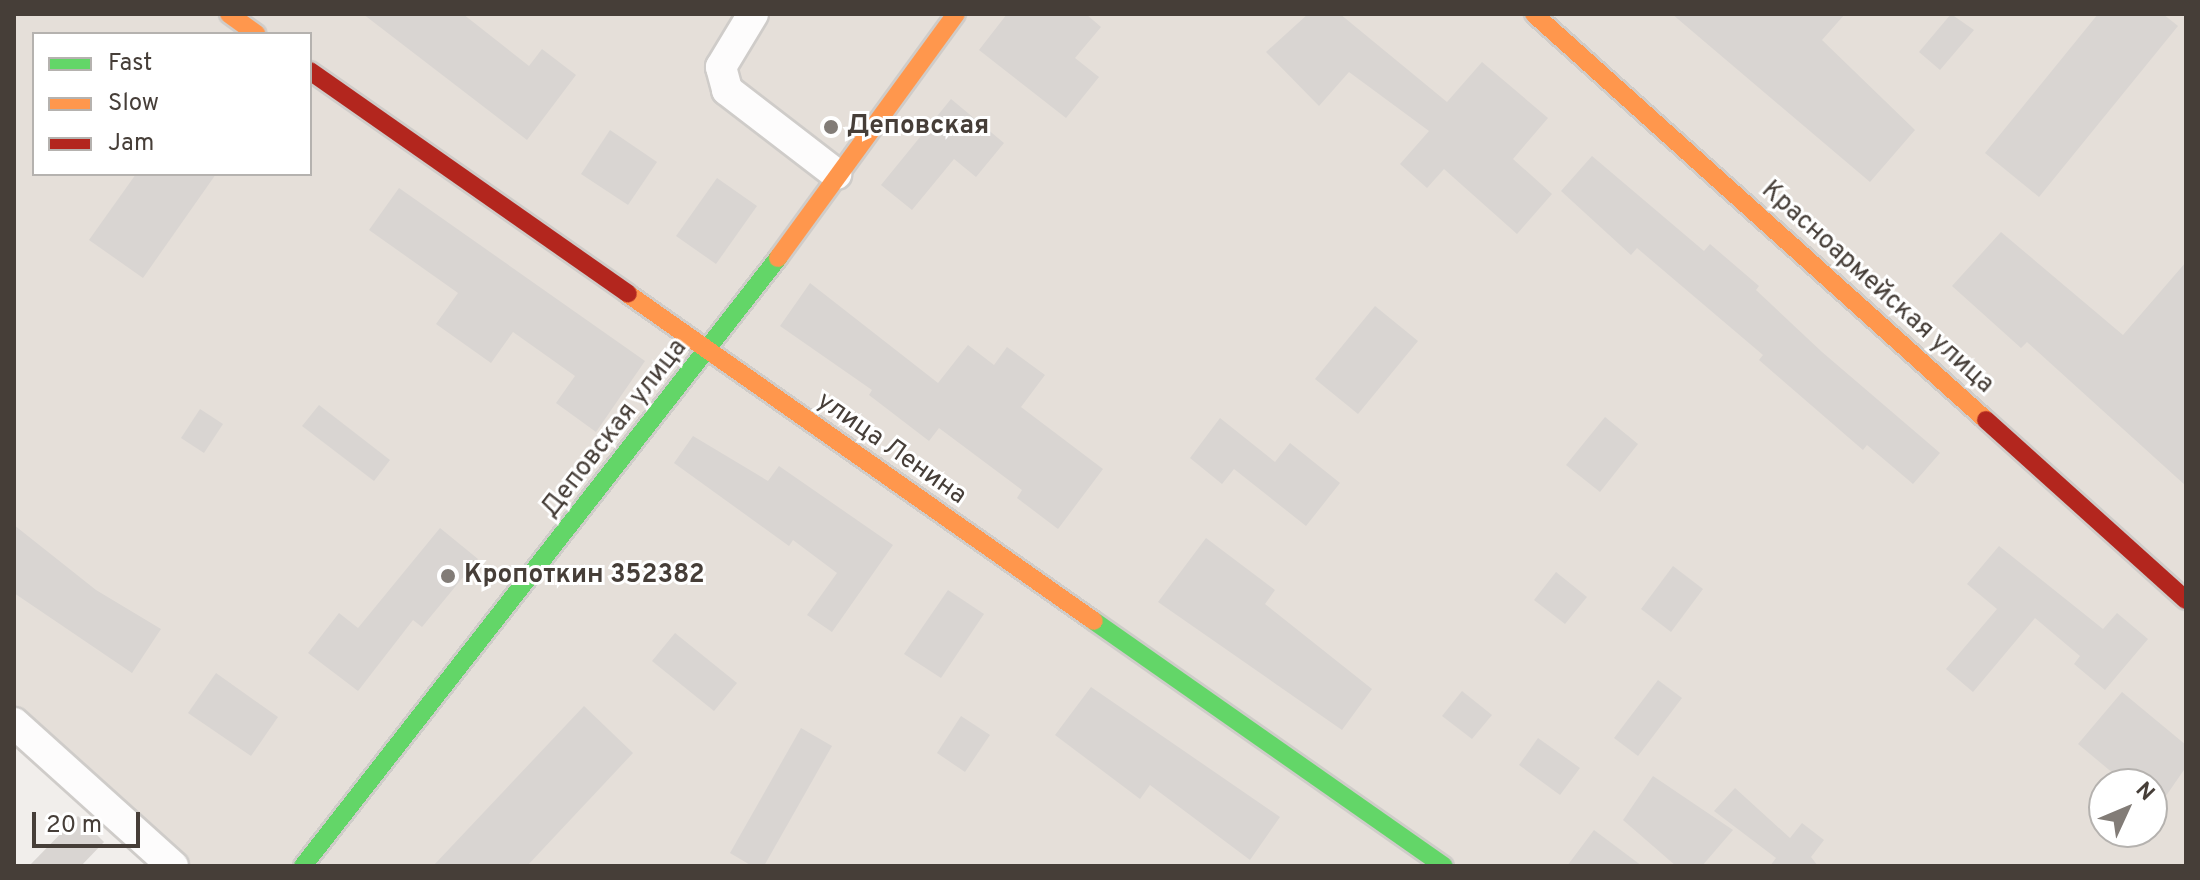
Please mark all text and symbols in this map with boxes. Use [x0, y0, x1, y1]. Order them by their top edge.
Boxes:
legend [32, 32, 312, 176]
text: Fast [108, 49, 152, 79]
text: Slow [108, 89, 159, 119]
place label: Деповская [847, 111, 989, 143]
marker: Деповская [822, 118, 840, 136]
text: Jam [108, 129, 154, 159]
street label: Красноармейская улица [1754, 175, 2000, 401]
street label: Деповская улица [536, 333, 694, 525]
street label: улица Ленина [810, 386, 972, 512]
place label: Кропоткин 352382 [464, 560, 705, 592]
marker: Кропоткин 352382 [439, 567, 457, 585]
north arrow [2088, 768, 2168, 848]
text: N [2129, 777, 2159, 807]
scale bar [36, 796, 144, 846]
text: 20 m [46, 811, 102, 841]

